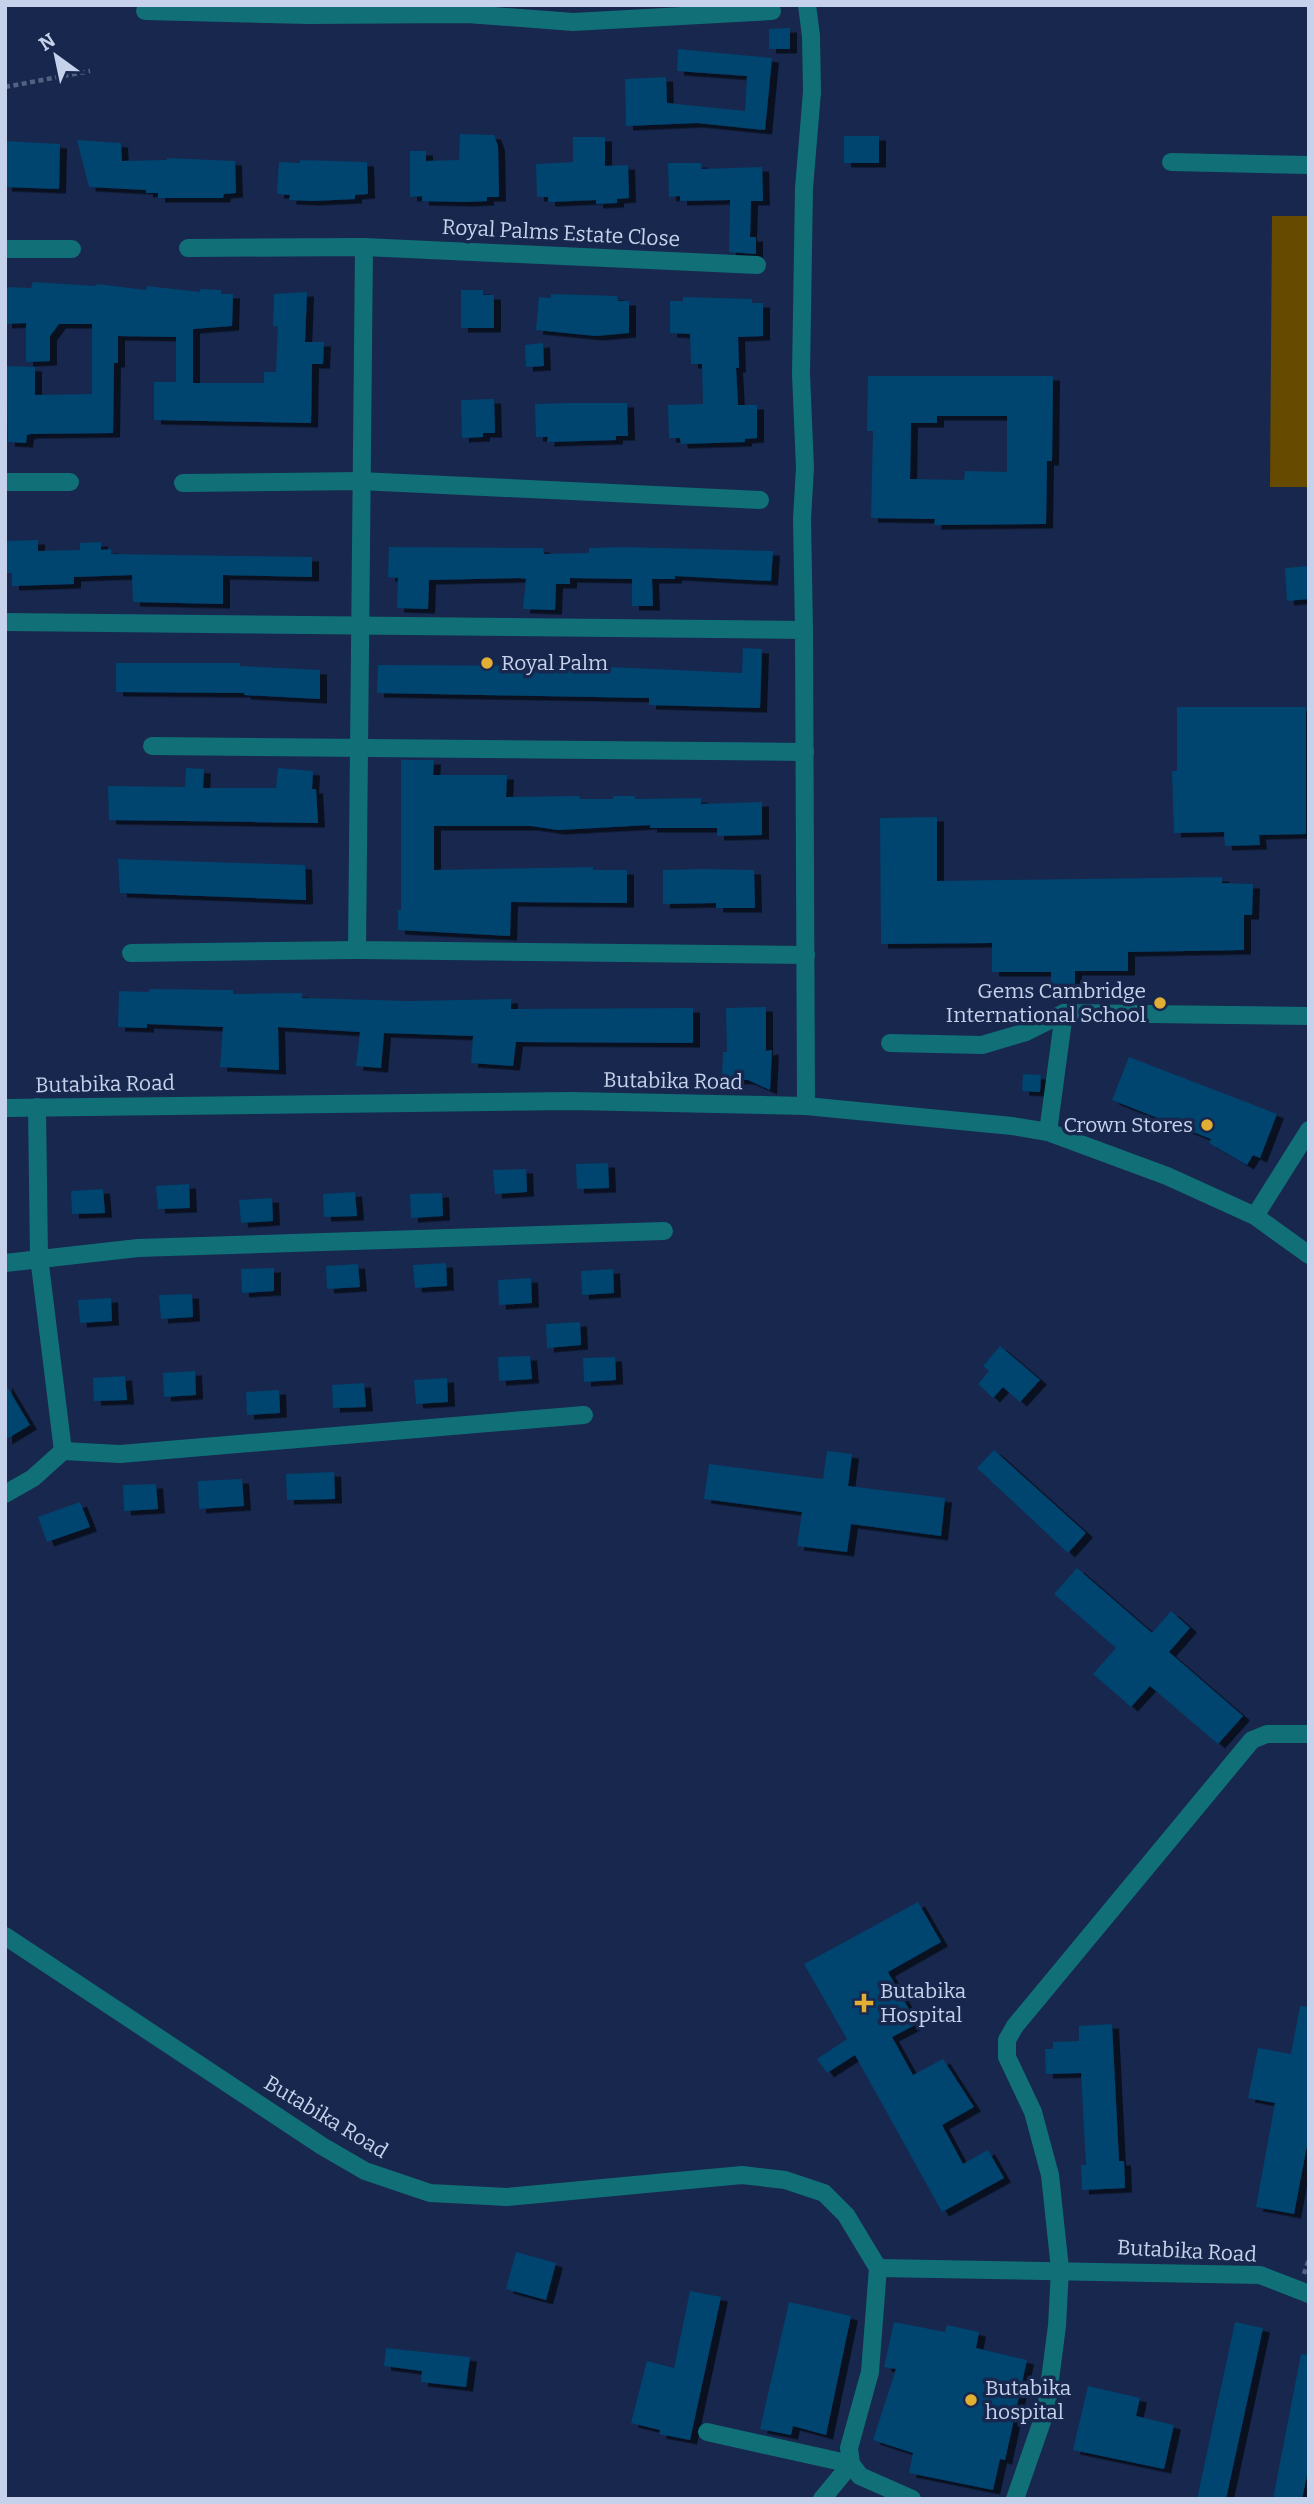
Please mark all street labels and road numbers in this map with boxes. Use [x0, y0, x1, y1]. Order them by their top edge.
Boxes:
street label: Royal Palms Estate Close [441, 214, 681, 252]
street label: Butabika Road [603, 1067, 743, 1095]
street label: Butabika Road [35, 1070, 175, 1098]
street label: Butabika Road [259, 2070, 393, 2164]
street label: Butabika Road [1116, 2234, 1258, 2268]

